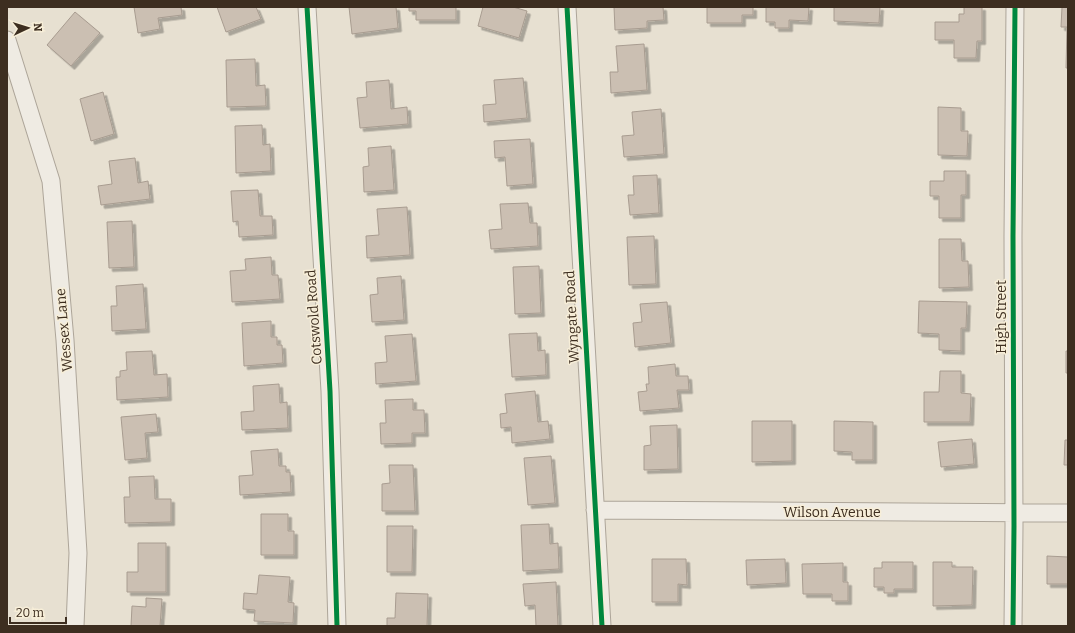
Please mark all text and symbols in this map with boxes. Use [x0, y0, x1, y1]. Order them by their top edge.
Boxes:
north arrow [8, 8, 48, 48]
text: N [31, 23, 44, 33]
street label: Cotswold Road [302, 269, 326, 365]
street label: Wyngate Road [561, 270, 583, 364]
street label: High Street [993, 280, 1010, 354]
street label: Wessex Lane [52, 287, 76, 373]
street label: Wilson Avenue [783, 504, 881, 521]
scale bar [10, 599, 66, 625]
text: 20 m [16, 606, 45, 620]

